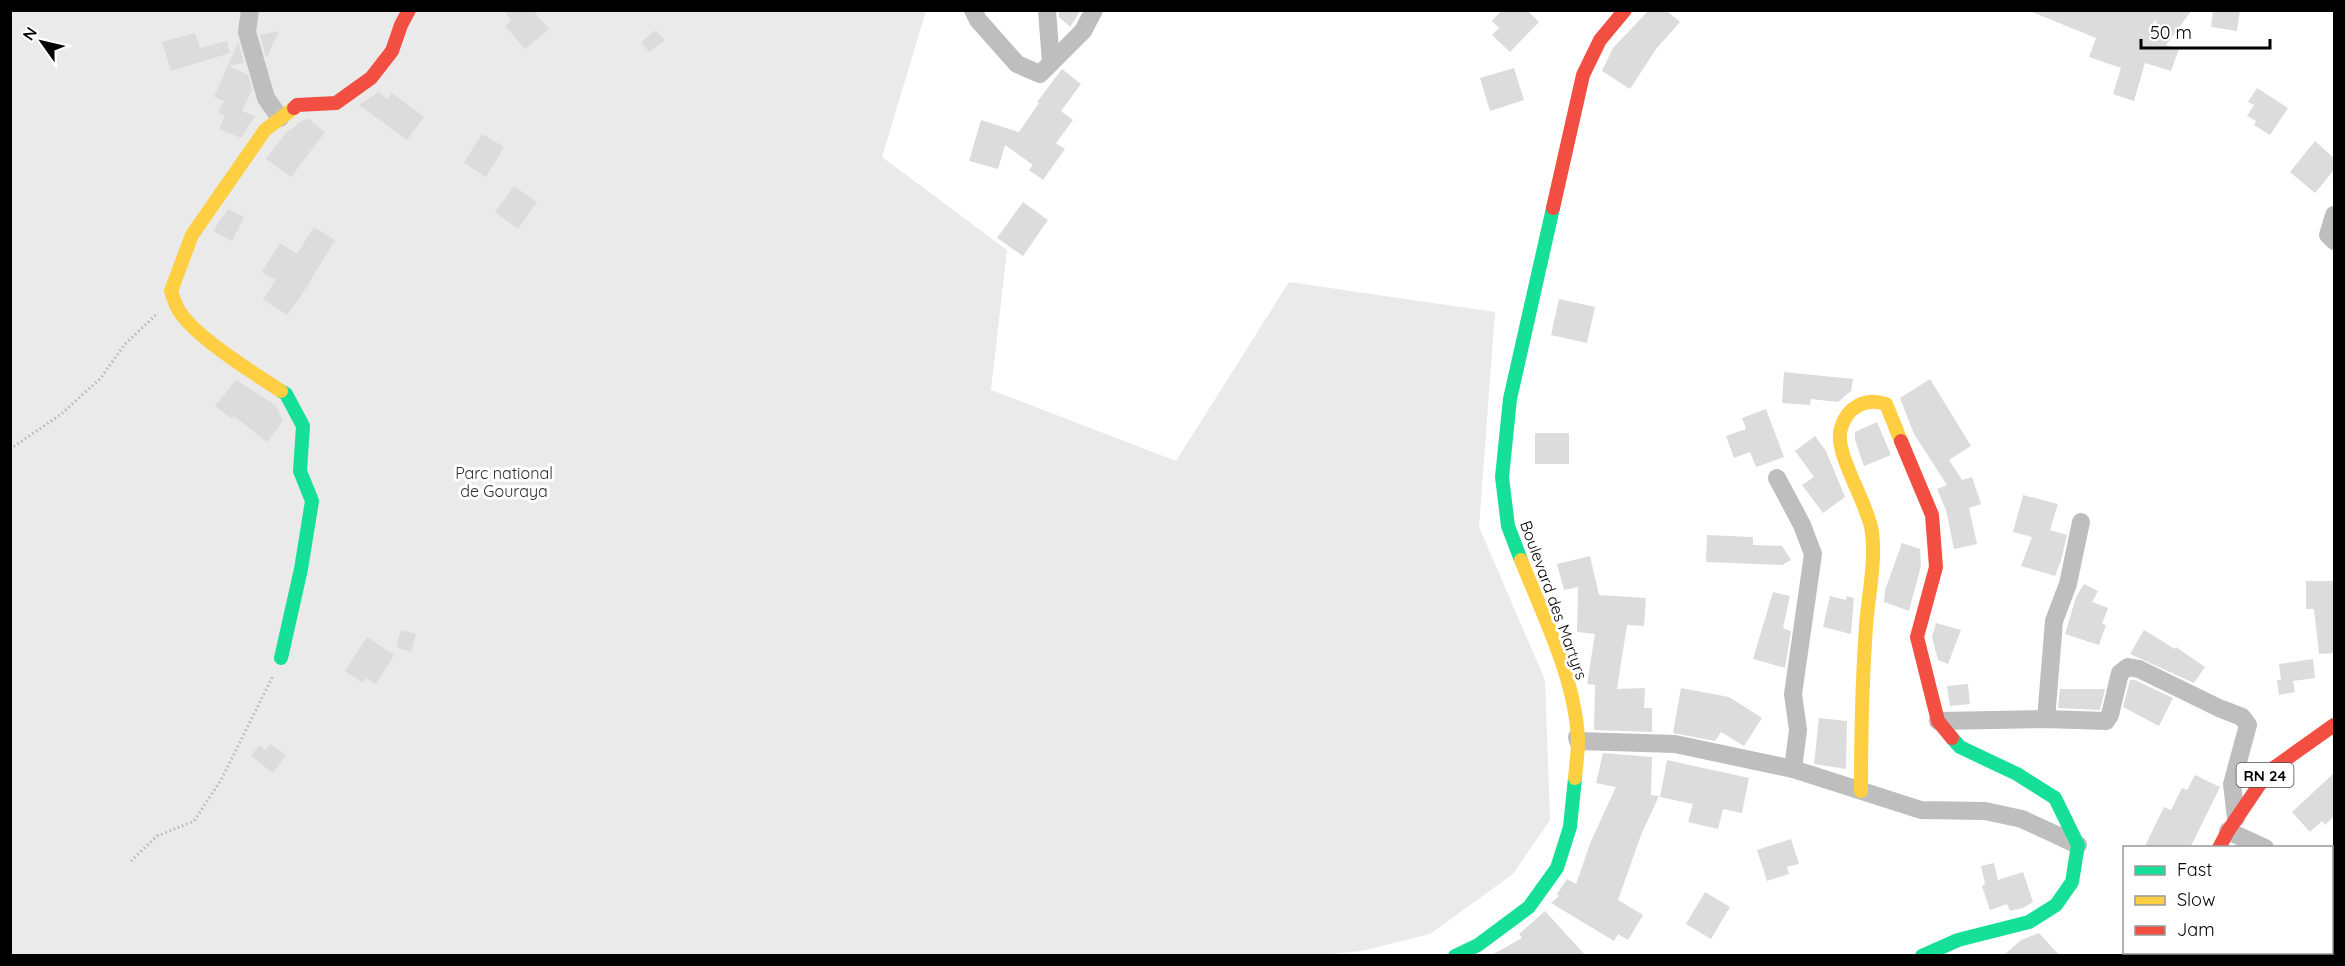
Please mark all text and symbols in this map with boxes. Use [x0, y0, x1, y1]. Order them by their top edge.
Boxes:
north arrow [12, 12, 72, 72]
scale bar [2141, 12, 2270, 50]
text: 50 m [2150, 21, 2192, 44]
text: N [18, 23, 41, 44]
park label: Parc national de Gouraya [455, 463, 553, 501]
street label: Boulevard des Martyrs [1516, 518, 1592, 682]
road number: RN 24 [2236, 763, 2294, 787]
legend [2123, 846, 2333, 954]
text: Fast [2177, 858, 2212, 881]
text: Slow [2177, 888, 2215, 911]
text: Jam [2177, 918, 2215, 941]

